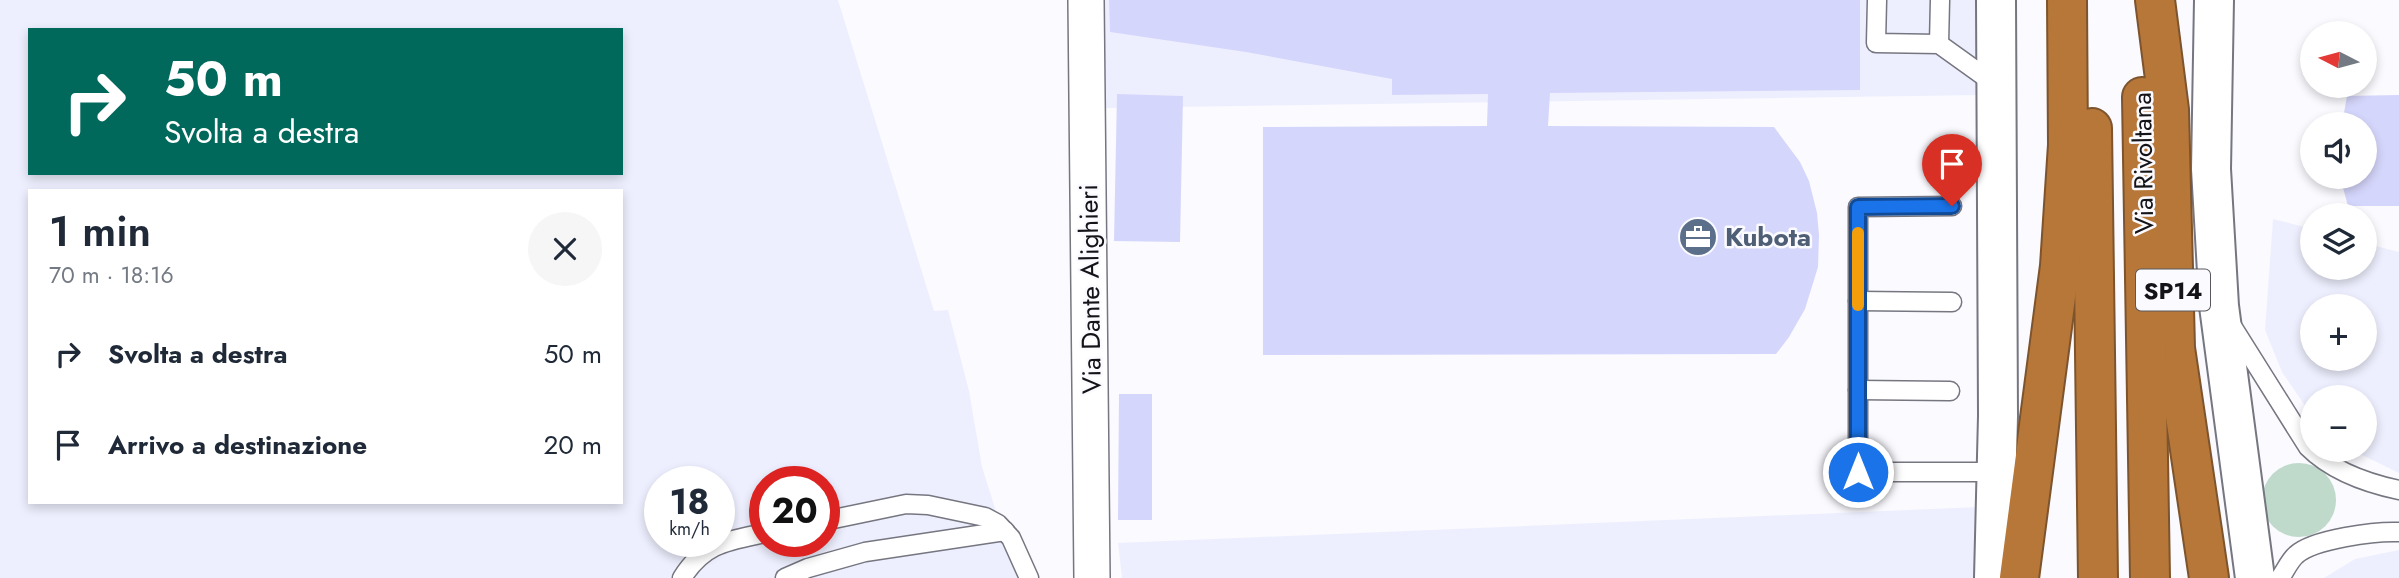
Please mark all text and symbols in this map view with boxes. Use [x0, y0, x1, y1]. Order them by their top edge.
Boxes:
north arrow [2300, 21, 2376, 98]
map controls [2300, 21, 2377, 462]
text: 50 m [164, 44, 283, 114]
icon: right [49, 56, 140, 147]
street label: Via Rivoltana [2123, 92, 2163, 234]
text: Svolta a destra [164, 109, 359, 155]
button: sound [2300, 112, 2377, 189]
pin [1922, 134, 1982, 206]
icon: arrive [1933, 145, 1971, 183]
street label: Via Dante Alighieri [1069, 184, 1111, 394]
text: 1 min [49, 201, 151, 262]
button: layers [2300, 203, 2377, 280]
button: close [528, 212, 602, 286]
office icon: Kubota [1677, 216, 1719, 258]
place label: Kubota [1725, 218, 1811, 256]
text: 70 m · 18:16 [49, 258, 174, 292]
road number: SP14 [2136, 270, 2210, 310]
button: + [2300, 294, 2377, 371]
icon: right [49, 335, 87, 373]
text: Svolta a destra [108, 335, 288, 373]
text: 50 m [544, 335, 602, 373]
button: − [2300, 385, 2377, 462]
icon: arrive [49, 426, 87, 464]
text: Arrivo a destinazione [108, 426, 367, 464]
text: 20 m [544, 426, 602, 464]
position arrow [1821, 435, 1895, 509]
speed limit sign: 20 [749, 466, 840, 557]
text: 18 [670, 477, 709, 527]
text: km/h [669, 516, 710, 542]

